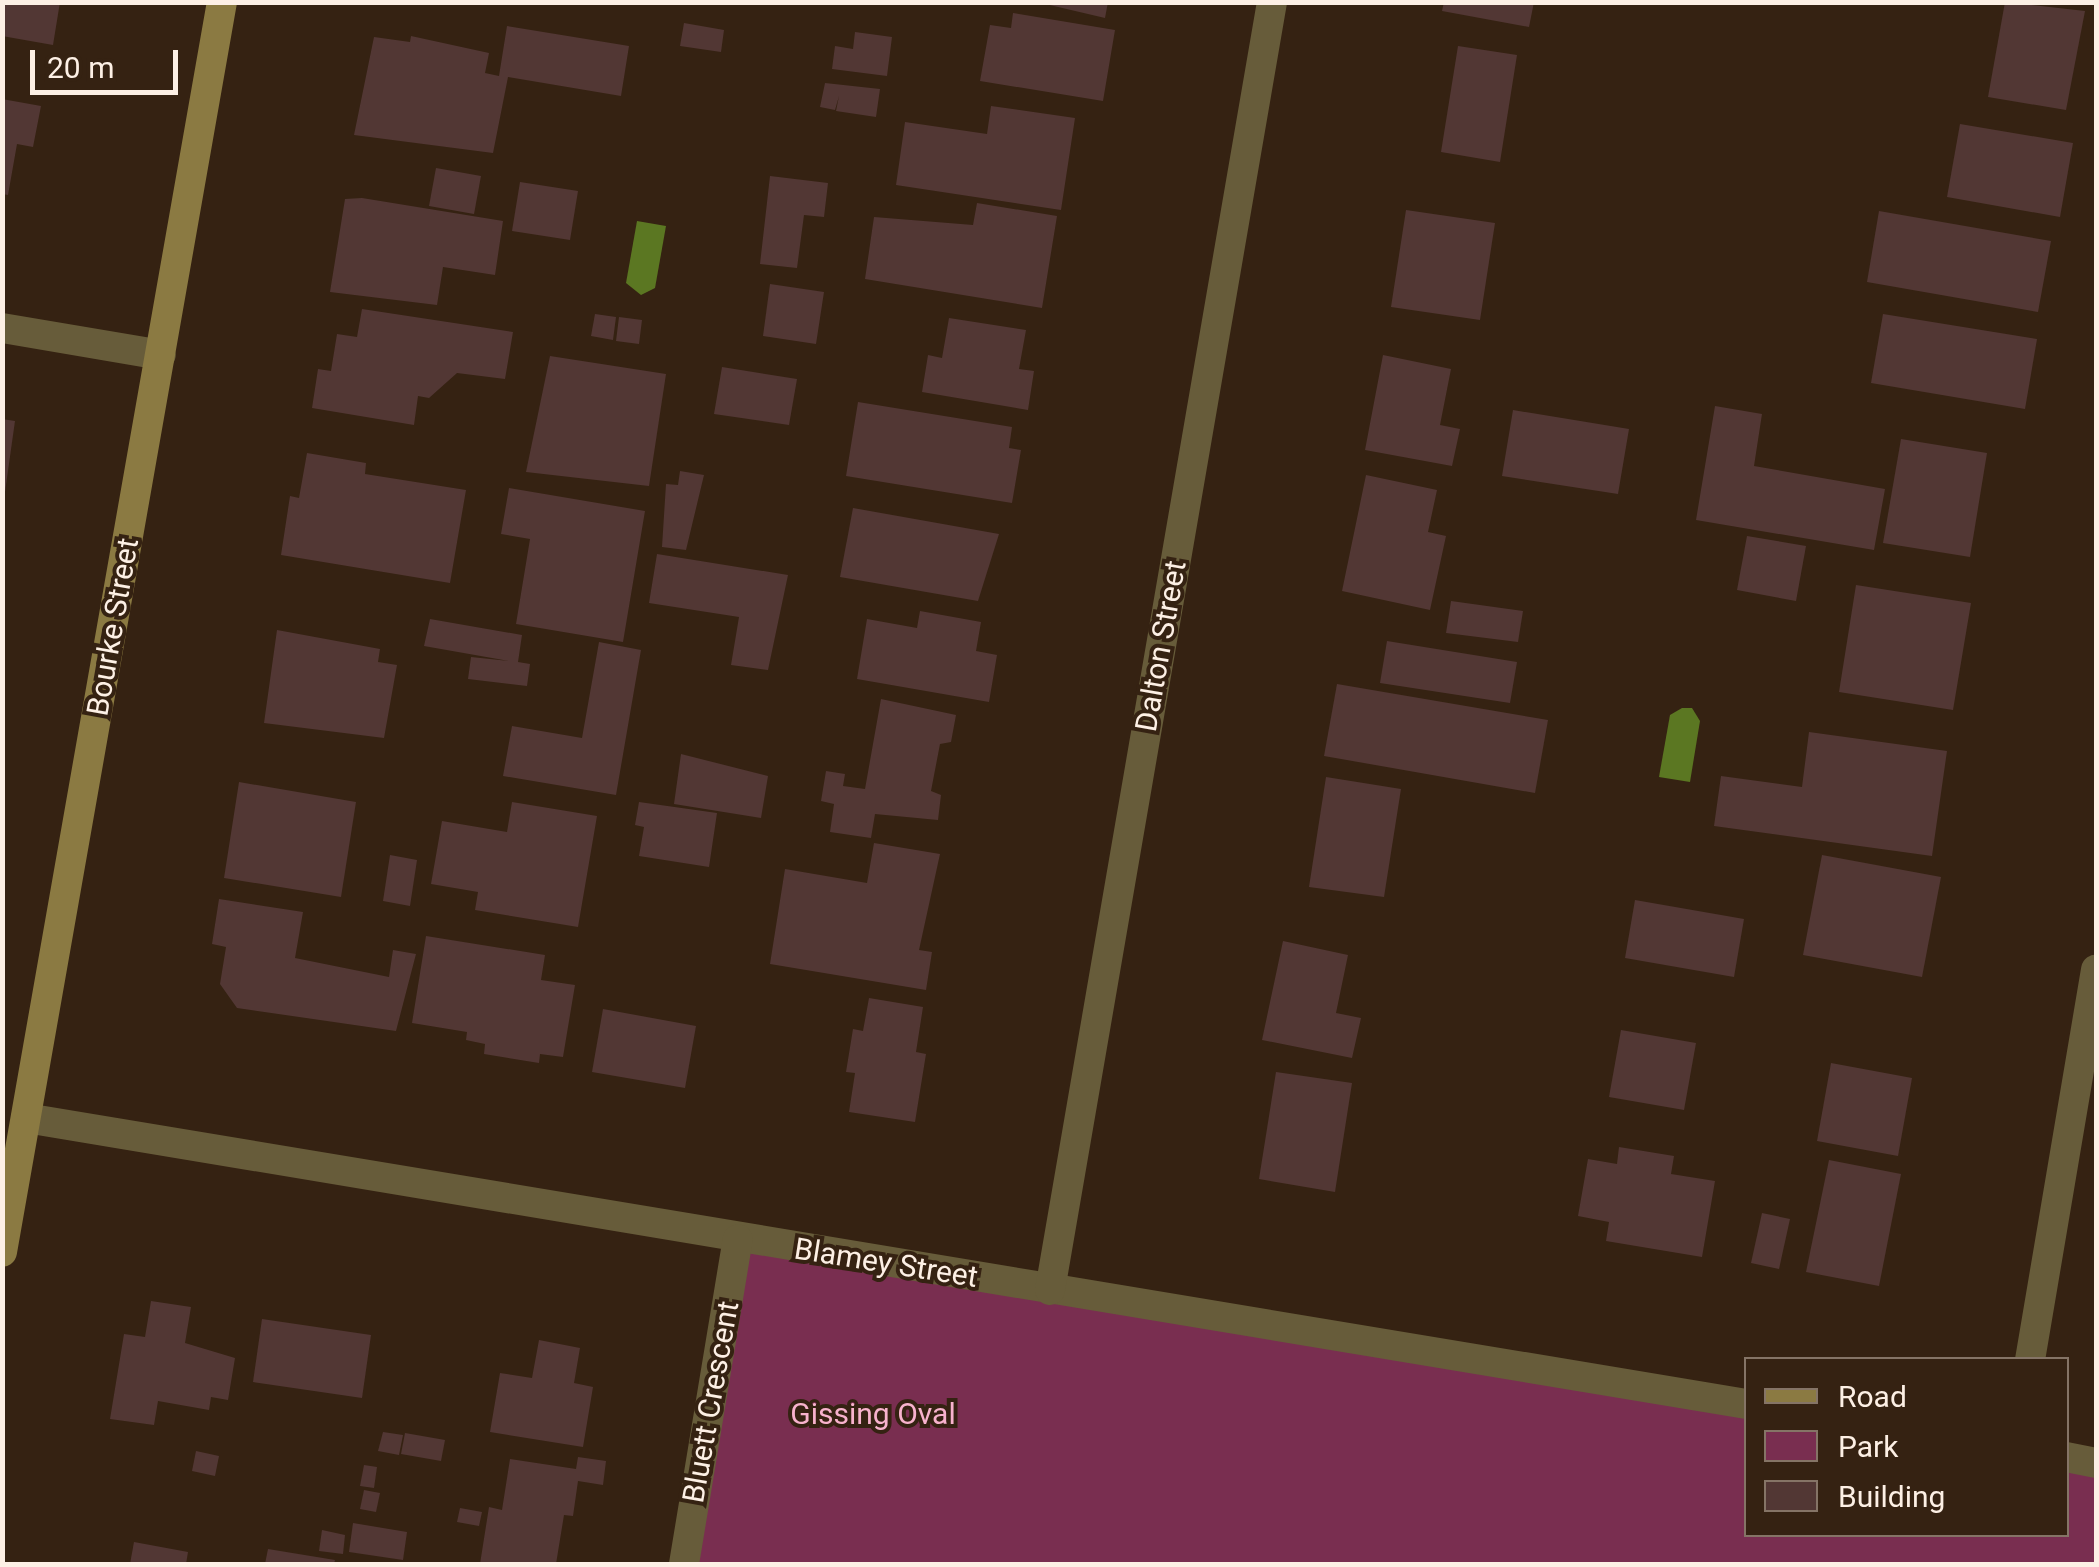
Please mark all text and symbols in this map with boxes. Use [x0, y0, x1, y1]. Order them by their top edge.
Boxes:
scale bar [35, 30, 182, 92]
text: 20 m [47, 50, 114, 85]
street label: Bourke Street [80, 535, 146, 719]
street label: Dalton Street [1128, 558, 1194, 734]
street label: Blamey Street [792, 1231, 980, 1295]
street label: Bluett Crescent [676, 1298, 746, 1506]
legend [1744, 1357, 2069, 1537]
text: Road [1838, 1379, 1907, 1414]
park label: Gissing Oval [790, 1396, 956, 1432]
text: Park [1838, 1429, 1898, 1464]
text: Building [1838, 1479, 1945, 1514]

